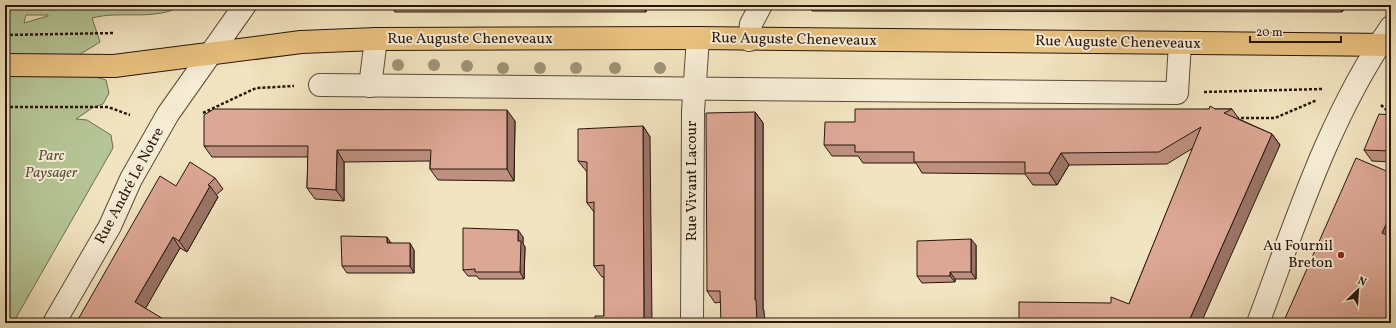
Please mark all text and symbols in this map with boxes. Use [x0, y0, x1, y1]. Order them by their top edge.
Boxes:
scale bar [1250, 18, 1341, 44]
text: 20 m [1256, 25, 1283, 41]
street label: Rue Auguste Cheneveaux [711, 28, 877, 52]
street label: Rue Auguste Cheneveaux [387, 29, 553, 50]
street label: Rue Auguste Cheneveaux [1035, 31, 1201, 55]
street label: Rue Vivant Lacour [682, 121, 703, 241]
street label: Rue André Le Notre [90, 124, 170, 248]
park label: Parc Paysager [25, 146, 78, 184]
place label: Au Fournil Breton [1263, 236, 1333, 274]
marker: Au Fournil Breton [1336, 250, 1346, 260]
north arrow [1338, 270, 1378, 310]
text: N [1355, 274, 1368, 291]

